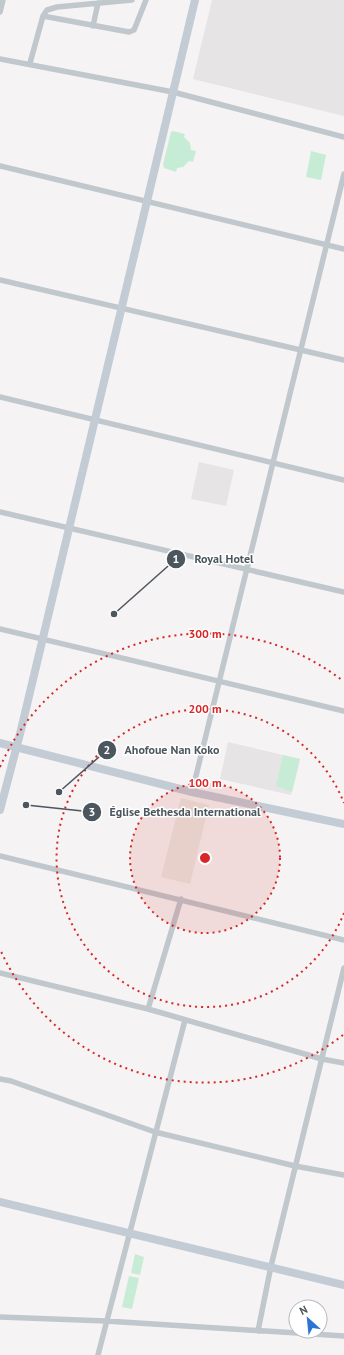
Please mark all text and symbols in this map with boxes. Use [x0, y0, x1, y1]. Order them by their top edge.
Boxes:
callout: Royal Hotel [166, 547, 261, 571]
text: 1 [173, 551, 179, 566]
text: Royal Hotel [194, 551, 254, 566]
text: 300 m [188, 626, 222, 641]
text: 200 m [188, 701, 222, 716]
callout: Ahofoue Nan Koko [97, 738, 228, 762]
text: 2 [104, 742, 110, 757]
text: Ahofoue Nan Koko [125, 742, 220, 757]
text: 100 m [188, 775, 222, 790]
callout: Église Bethesda International [82, 800, 269, 824]
text: 3 [89, 804, 95, 819]
text: Église Bethesda International [110, 804, 261, 819]
centre of rings [198, 851, 212, 865]
north arrow [288, 1299, 328, 1339]
text: N [297, 1302, 310, 1318]

